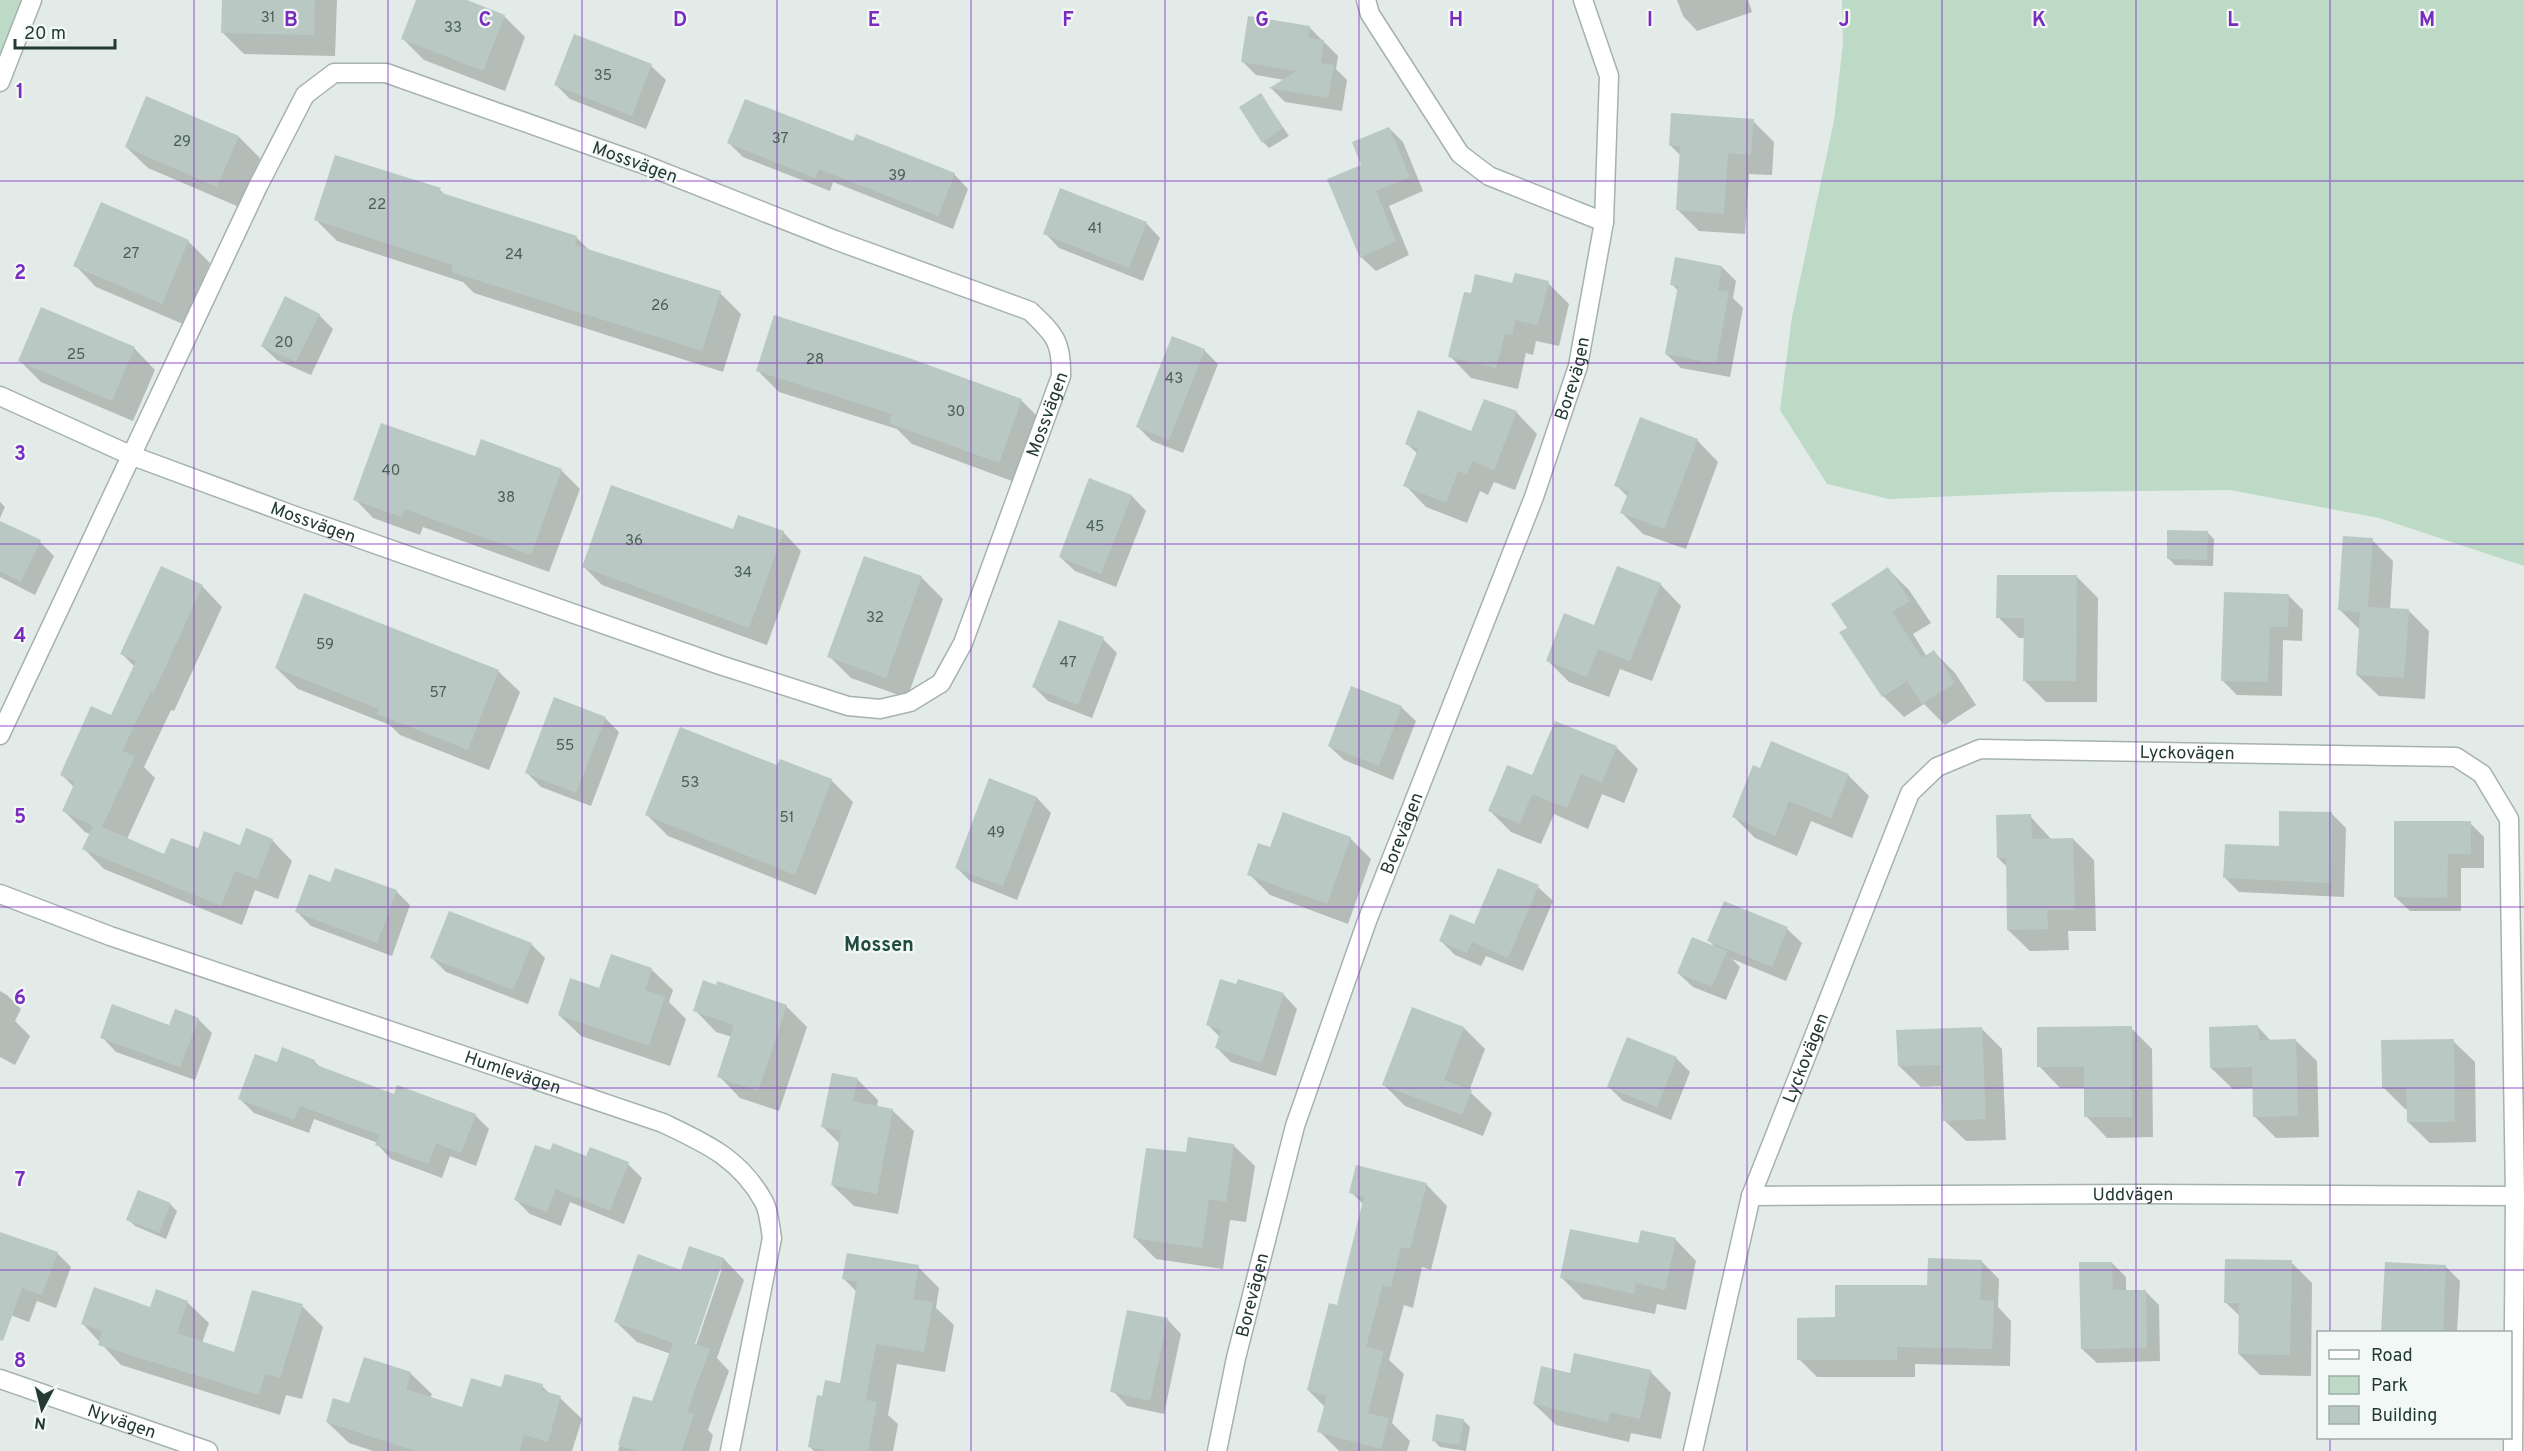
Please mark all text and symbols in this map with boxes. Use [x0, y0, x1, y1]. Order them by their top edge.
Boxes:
text: B [284, 8, 298, 34]
text: C [479, 8, 491, 34]
text: D [673, 8, 687, 34]
text: E [868, 8, 880, 34]
text: F [1062, 8, 1074, 34]
text: G [1255, 8, 1269, 34]
text: H [1449, 8, 1463, 34]
text: I [1647, 8, 1653, 34]
text: J [1838, 8, 1850, 34]
text: K [2032, 8, 2046, 34]
text: L [2227, 8, 2239, 34]
text: M [2419, 8, 2435, 34]
house number: 31 [261, 9, 275, 28]
scale bar [15, 12, 116, 50]
house number: 33 [444, 19, 462, 38]
text: 20 m [24, 23, 66, 46]
house number: 35 [594, 67, 612, 86]
text: 1 [16, 80, 24, 106]
house number: 37 [772, 130, 789, 149]
house number: 29 [173, 133, 191, 152]
street label: Mossvägen [589, 137, 680, 189]
house number: 39 [888, 167, 906, 186]
house number: 22 [368, 196, 386, 215]
house number: 41 [1088, 220, 1102, 239]
house number: 27 [123, 245, 140, 264]
house number: 24 [505, 246, 523, 265]
text: 2 [14, 261, 26, 287]
house number: 26 [651, 297, 669, 316]
house number: 20 [275, 334, 293, 353]
street label: Borevägen [1551, 335, 1596, 424]
house number: 25 [67, 346, 85, 365]
house number: 28 [806, 351, 824, 370]
street label: Mossvägen [1022, 369, 1075, 461]
house number: 43 [1165, 370, 1183, 389]
house number: 30 [947, 403, 965, 422]
text: 3 [14, 442, 26, 468]
house number: 40 [382, 462, 400, 481]
house number: 38 [497, 489, 515, 508]
street label: Mossvägen [267, 498, 359, 549]
house number: 45 [1086, 518, 1104, 537]
house number: 36 [625, 532, 643, 551]
house number: 34 [734, 564, 752, 583]
house number: 32 [866, 609, 884, 628]
text: 4 [14, 624, 26, 650]
house number: 59 [316, 636, 334, 655]
house number: 47 [1060, 654, 1077, 673]
house number: 57 [430, 684, 447, 703]
house number: 55 [556, 737, 574, 756]
street label: Lyckovägen [2139, 742, 2235, 766]
house number: 53 [681, 774, 699, 793]
street label: Borevägen [1376, 789, 1429, 878]
text: 5 [14, 805, 26, 831]
house number: 51 [780, 809, 794, 828]
house number: 49 [987, 824, 1005, 843]
district label: Mossen [844, 933, 914, 959]
text: 6 [14, 986, 26, 1012]
street label: Lyckovägen [1779, 1010, 1835, 1107]
street label: Humlevägen [461, 1047, 564, 1101]
text: 7 [15, 1168, 25, 1194]
street label: Uddvägen [2092, 1184, 2174, 1207]
street label: Borevägen [1232, 1251, 1275, 1340]
legend [2317, 1331, 2512, 1439]
text: Road [2371, 1345, 2413, 1368]
text: 8 [14, 1349, 26, 1375]
text: Park [2371, 1375, 2408, 1398]
north arrow [12, 1379, 72, 1439]
street label: Nyvägen [84, 1400, 159, 1445]
text: Building [2371, 1405, 2437, 1428]
text: N [33, 1411, 47, 1433]

